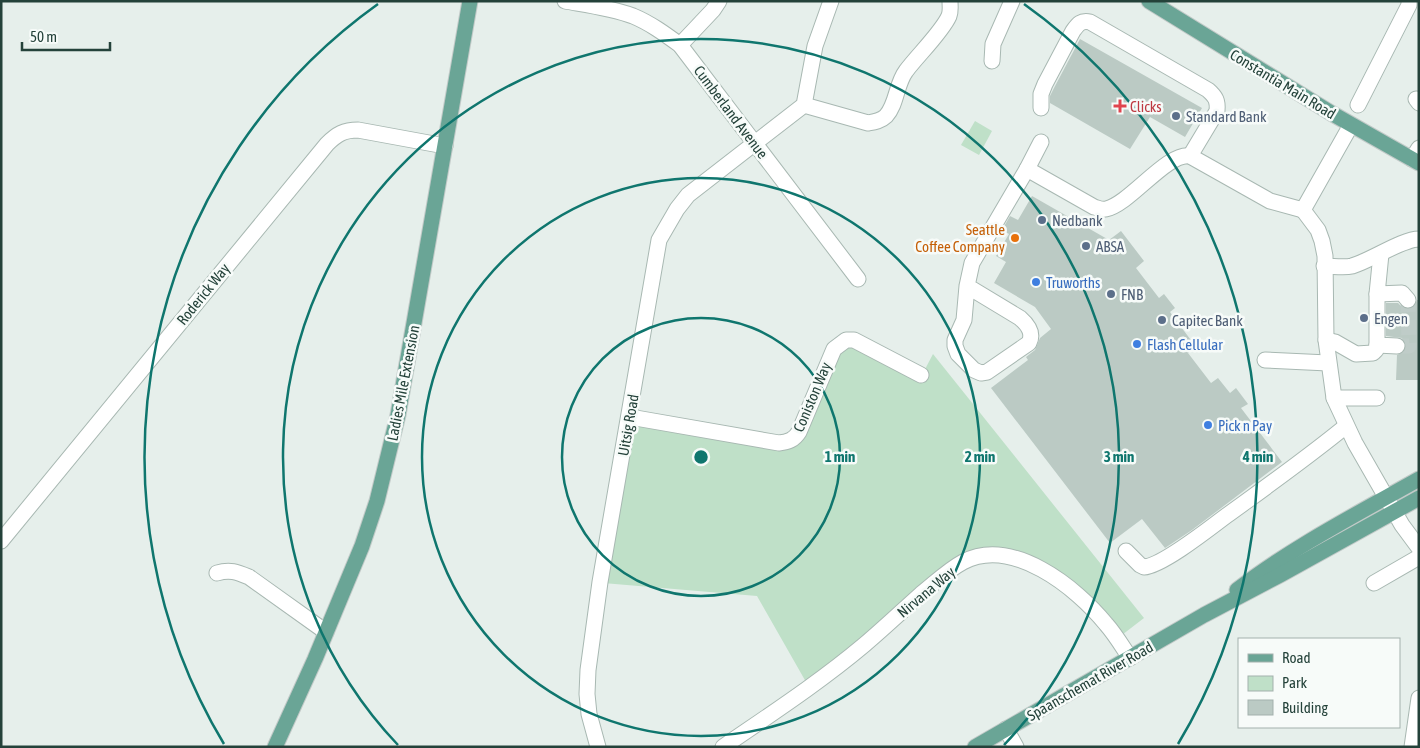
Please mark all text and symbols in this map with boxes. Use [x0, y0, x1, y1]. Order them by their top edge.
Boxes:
scale bar [22, 20, 110, 52]
text: 50 m [30, 28, 57, 45]
street label: Constantia Main Road [1227, 46, 1339, 122]
street label: Cumberland Avenue [690, 62, 772, 162]
place label: Clicks [1130, 98, 1162, 115]
marker: Clicks [1114, 100, 1126, 112]
place label: Standard Bank [1186, 108, 1267, 125]
marker: Standard Bank [1170, 110, 1182, 122]
place label: Nedbank [1052, 212, 1103, 229]
marker: Nedbank [1036, 214, 1048, 226]
place label: Seattle Coffee Company [915, 221, 1005, 255]
marker: Seattle Coffee Company [1009, 232, 1021, 244]
place label: ABSA [1096, 238, 1125, 255]
marker: ABSA [1080, 240, 1092, 252]
street label: Roderick Way [173, 260, 233, 328]
place label: Truworths [1046, 274, 1100, 291]
marker: Truworths [1030, 276, 1042, 288]
place label: FNB [1121, 286, 1143, 303]
marker: FNB [1105, 288, 1117, 300]
place label: Engen [1374, 310, 1408, 327]
place label: Capitec Bank [1172, 312, 1243, 329]
marker: Engen [1358, 312, 1370, 324]
marker: Capitec Bank [1156, 314, 1168, 326]
street label: Ladies Mile Extension [383, 324, 423, 442]
place label: Flash Cellular [1147, 336, 1223, 353]
marker: Flash Cellular [1131, 338, 1143, 350]
street label: Coniston Way [790, 360, 834, 434]
street label: Uitsig Road [614, 393, 642, 457]
place label: Pick n Pay [1218, 417, 1272, 434]
marker: Pick n Pay [1202, 419, 1214, 431]
centre of rings [692, 448, 710, 466]
text: 1 min [825, 448, 855, 465]
text: 2 min [965, 448, 995, 465]
text: 3 min [1104, 448, 1134, 465]
text: 4 min [1242, 448, 1273, 465]
street label: Nirvana Way [894, 563, 958, 621]
street label: Spaanschemat River Road [1024, 638, 1156, 724]
legend [1238, 638, 1400, 728]
text: Road [1282, 649, 1311, 666]
text: Park [1282, 674, 1307, 691]
text: Building [1282, 699, 1328, 716]

